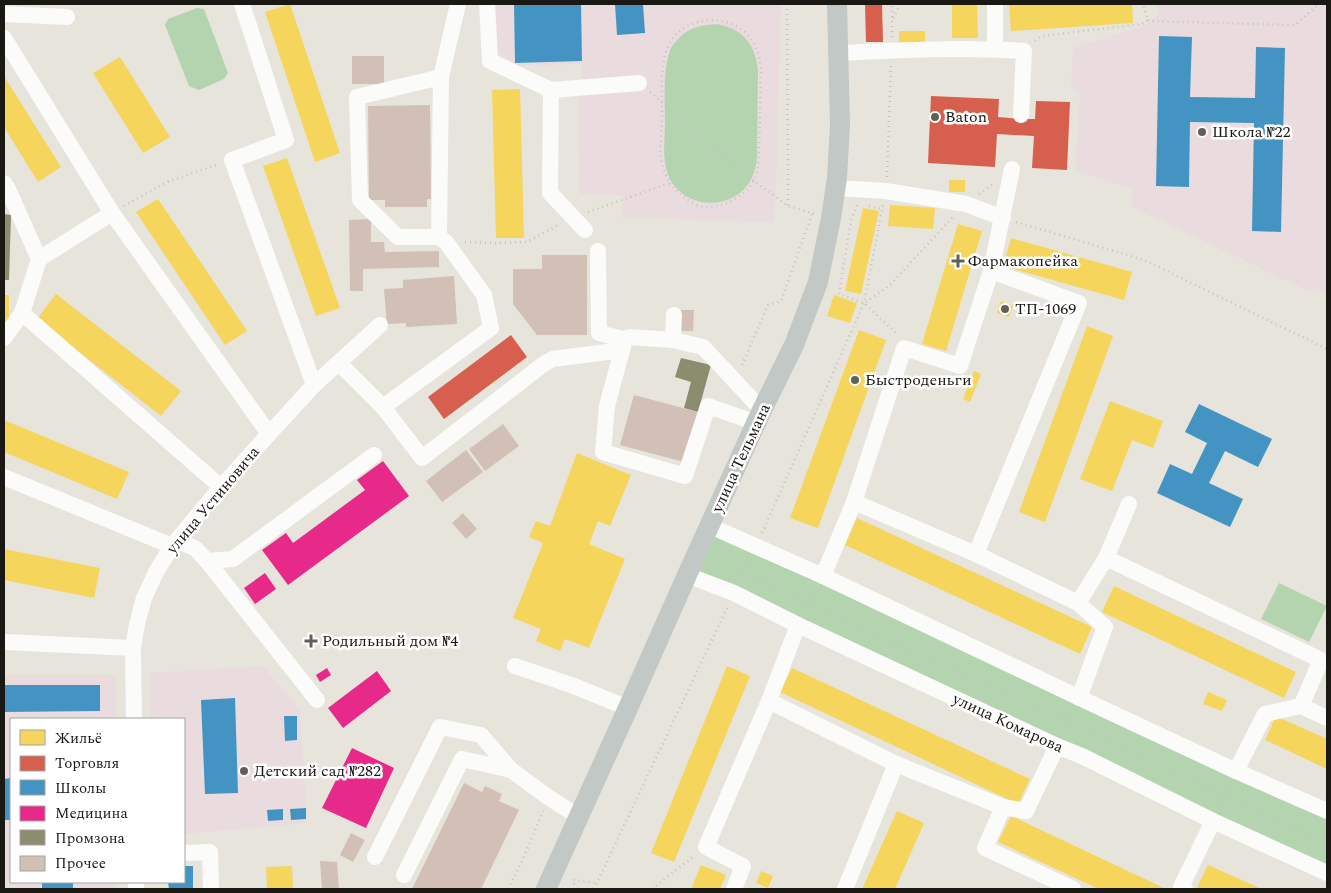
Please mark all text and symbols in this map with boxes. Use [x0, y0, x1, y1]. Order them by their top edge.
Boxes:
place label: Baton [945, 105, 987, 129]
marker: Baton [929, 111, 941, 123]
place label: Школа №22 [1212, 120, 1291, 144]
marker: Школа №22 [1196, 126, 1208, 138]
place label: Фармакопейка [968, 249, 1078, 273]
marker: Фармакопейка [952, 255, 964, 267]
place label: ТП-1069 [1015, 297, 1076, 321]
marker: ТП-1069 [999, 303, 1011, 315]
place label: Быстроденьги [865, 368, 972, 392]
marker: Быстроденьги [849, 374, 861, 386]
street label: улица Тельмана [705, 399, 777, 517]
street label: улица Устиновича [160, 441, 266, 560]
place label: Родильный дом №4 [322, 629, 458, 653]
marker: Родильный дом №4 [304, 634, 318, 648]
street label: улица Комарова [948, 686, 1068, 759]
legend [10, 718, 185, 883]
text: Жильё [55, 727, 102, 750]
text: Торговля [55, 752, 119, 775]
place label: Детский сад №282 [254, 759, 381, 783]
marker: Детский сад №282 [238, 765, 250, 777]
text: Школы [55, 777, 106, 800]
text: Медицина [55, 802, 128, 825]
text: Промзона [55, 827, 126, 850]
text: Прочее [55, 852, 106, 875]

